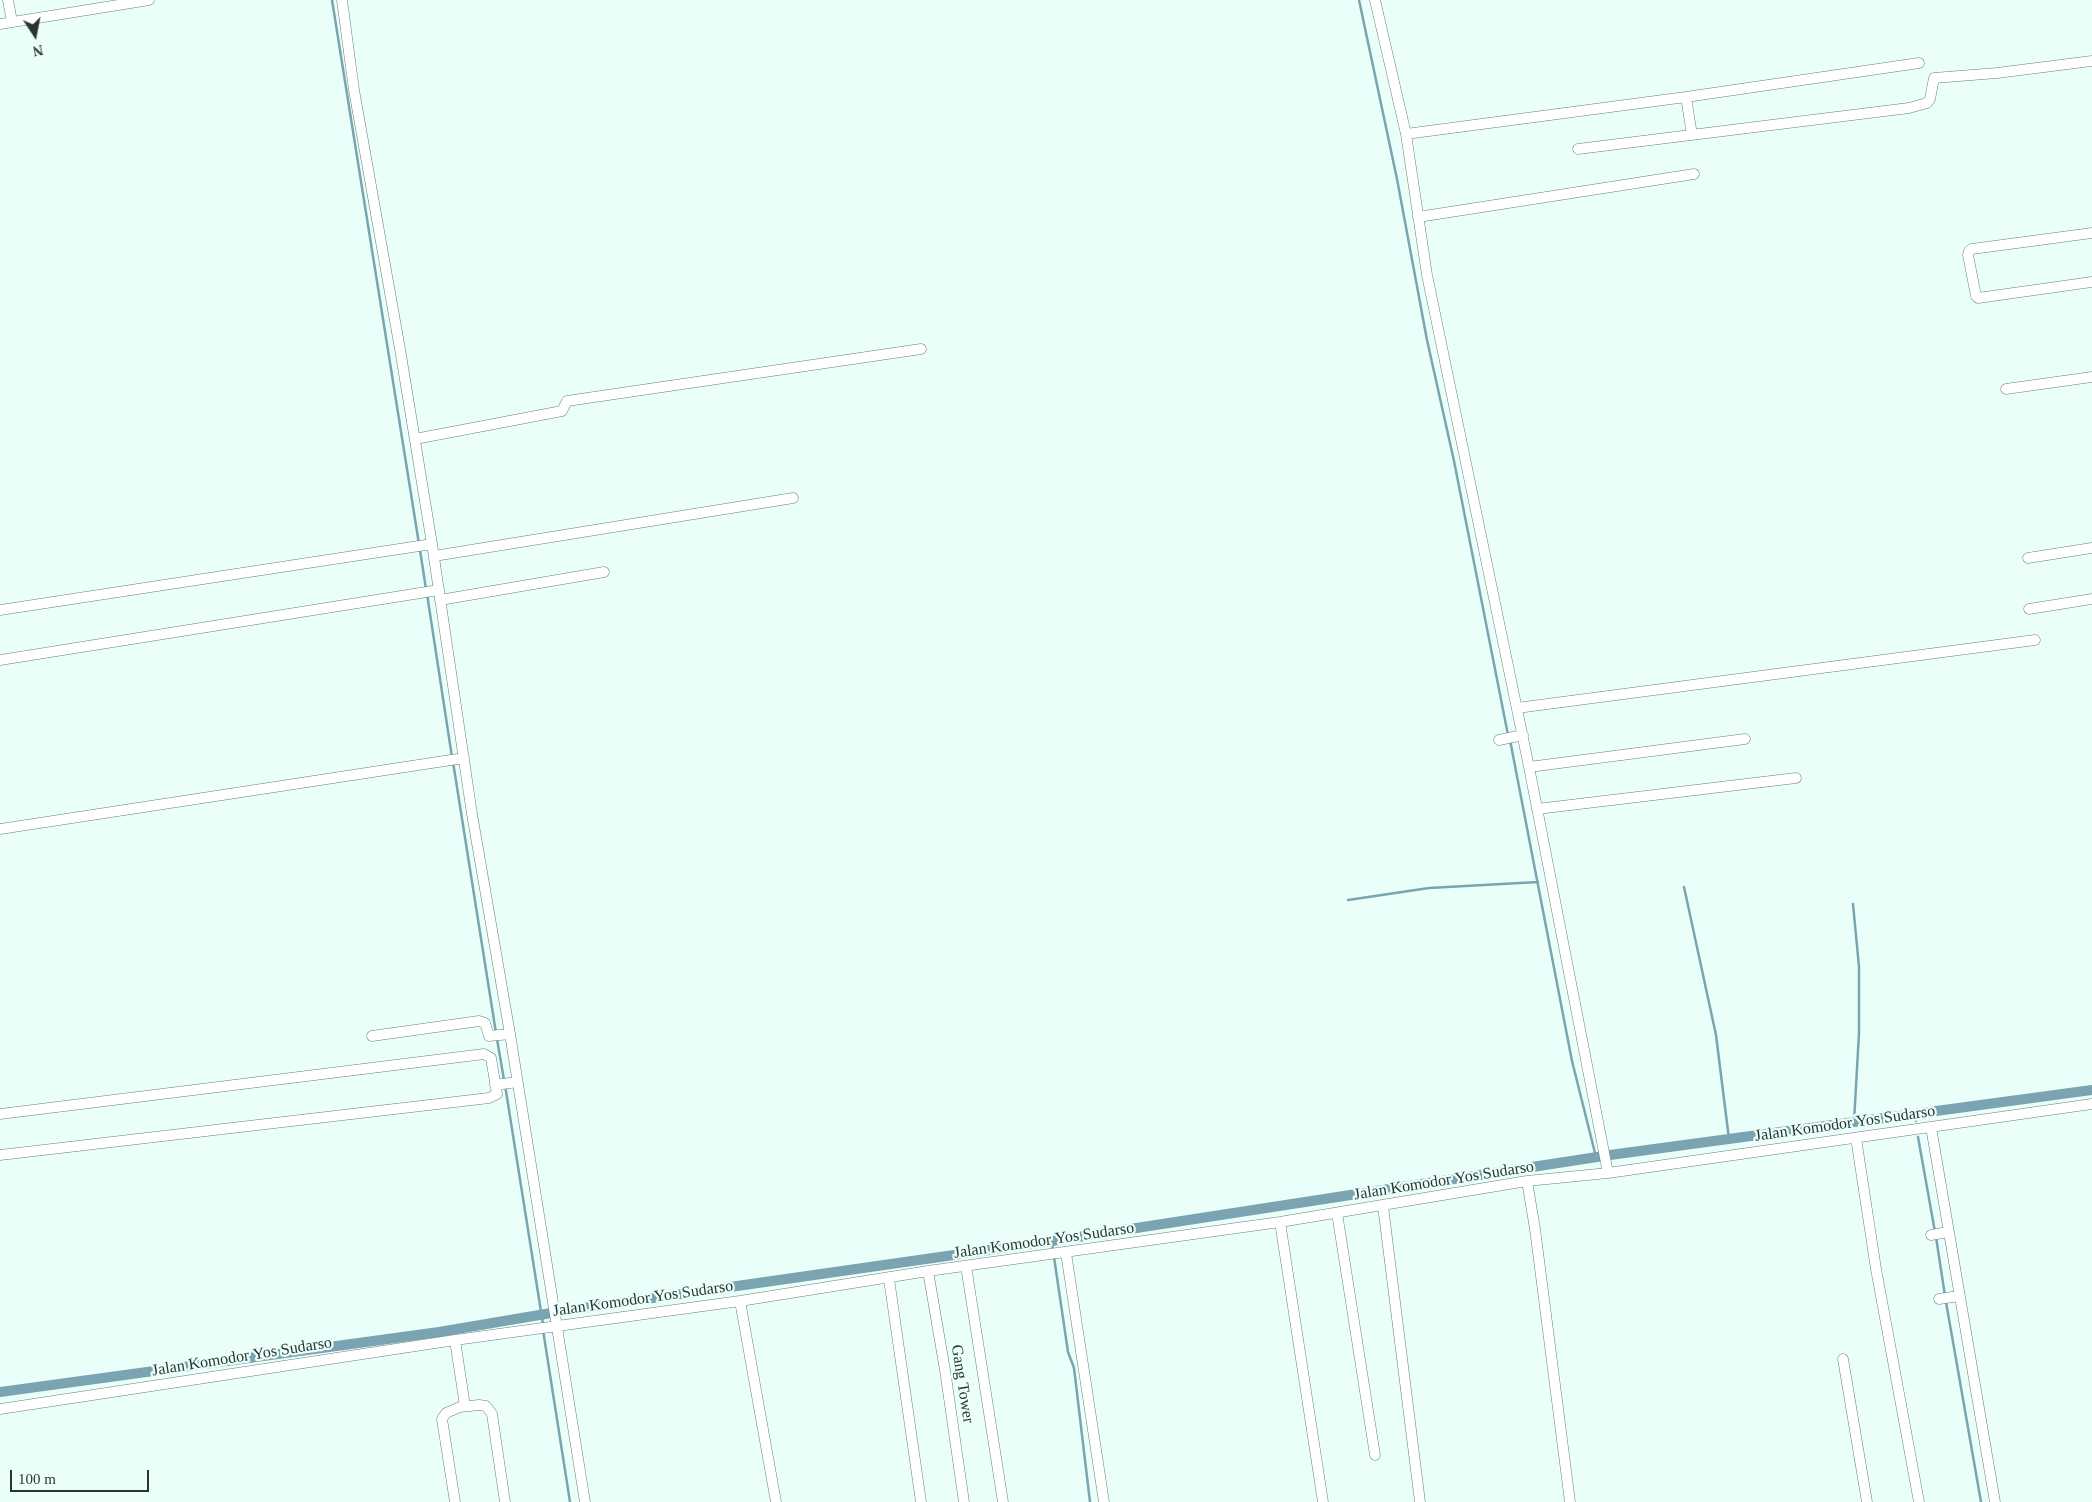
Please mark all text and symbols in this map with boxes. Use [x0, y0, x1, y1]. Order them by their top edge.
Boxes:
north arrow [10, 10, 60, 60]
text: N [32, 42, 44, 59]
street label: Jalan Komodor Yos Sudarso [1754, 1102, 1936, 1146]
street label: Jalan Komodor Yos Sudarso [1353, 1157, 1535, 1205]
street label: Jalan Komodor Yos Sudarso [953, 1219, 1135, 1263]
street label: Jalan Komodor Yos Sudarso [552, 1277, 734, 1321]
street label: Jalan Komodor Yos Sudarso [151, 1333, 333, 1381]
street label: Gang Tower [946, 1343, 978, 1425]
scale bar [12, 1460, 151, 1492]
text: 100 m [18, 1471, 56, 1487]

